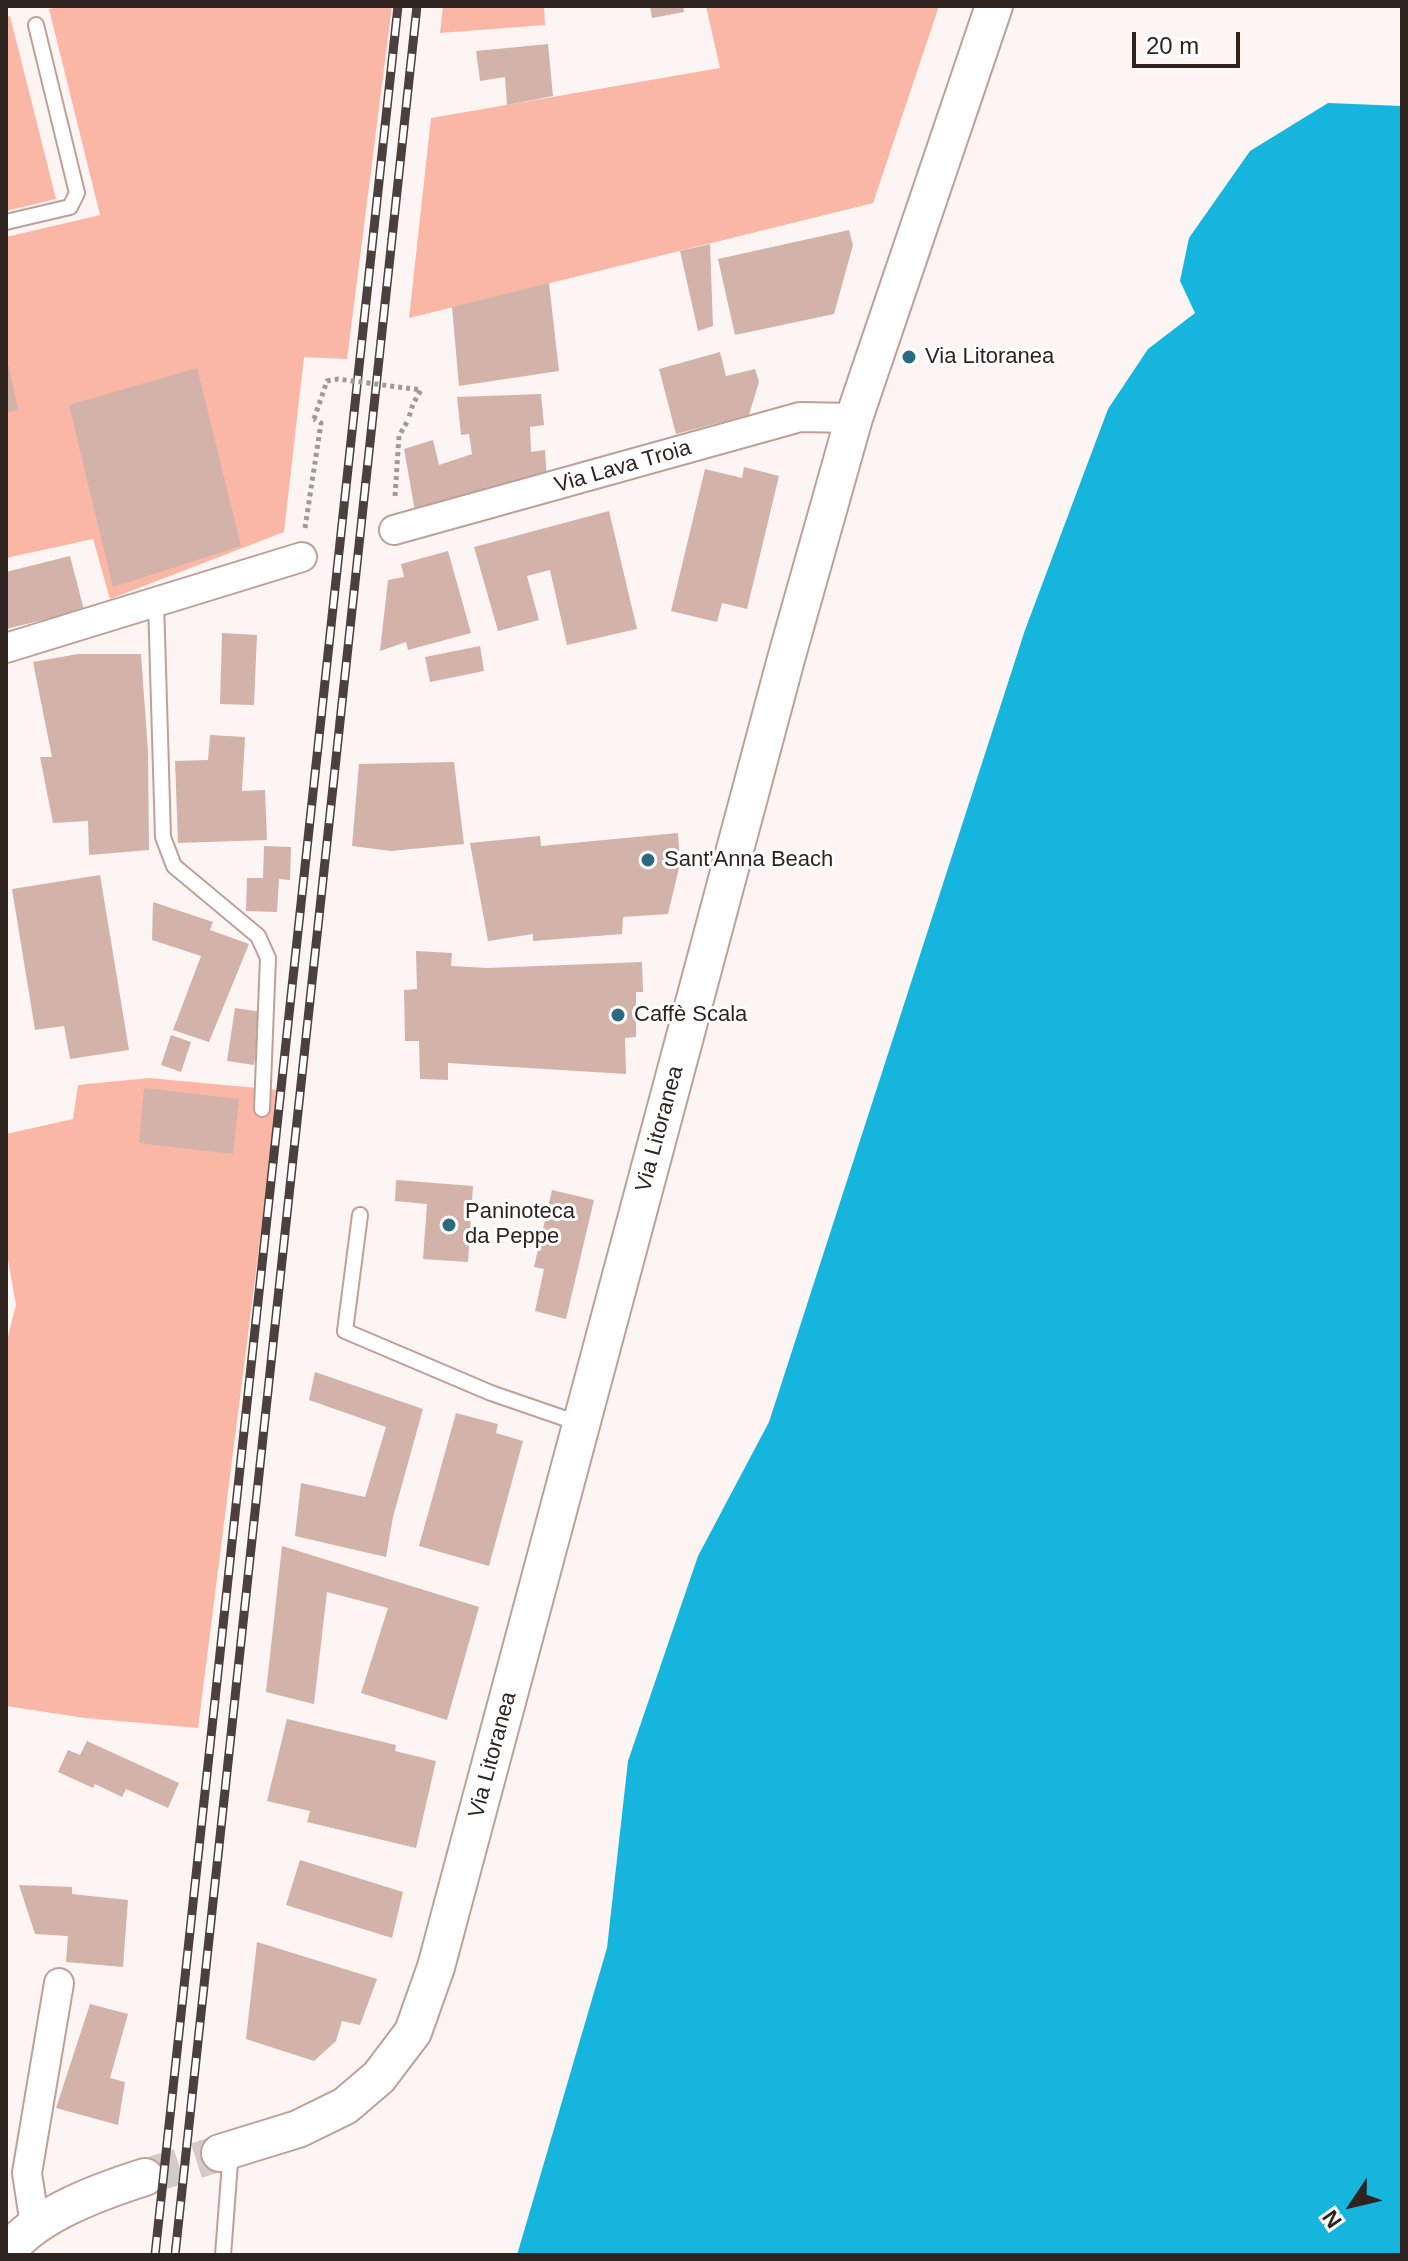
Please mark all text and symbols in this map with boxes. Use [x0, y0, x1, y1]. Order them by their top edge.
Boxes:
scale bar [1136, 16, 1244, 66]
text: 20 m [1146, 32, 1199, 59]
place label: Via Litoranea [925, 344, 1054, 370]
marker: Via Litoranea [900, 348, 918, 366]
street label: Via Lava Troia [552, 435, 694, 499]
place label: Sant'Anna Beach [664, 847, 833, 873]
marker: Sant'Anna Beach [639, 851, 657, 869]
place label: Caffè Scala [634, 1002, 747, 1028]
marker: Caffè Scala [609, 1006, 627, 1024]
street label: Via Litoranea [631, 1063, 689, 1195]
place label: Paninoteca da Peppe [465, 1199, 575, 1250]
marker: Paninoteca da Peppe [440, 1216, 458, 1234]
street label: Via Litoranea [464, 1689, 522, 1821]
north arrow [1312, 2165, 1392, 2245]
text: N [1317, 2205, 1347, 2233]

